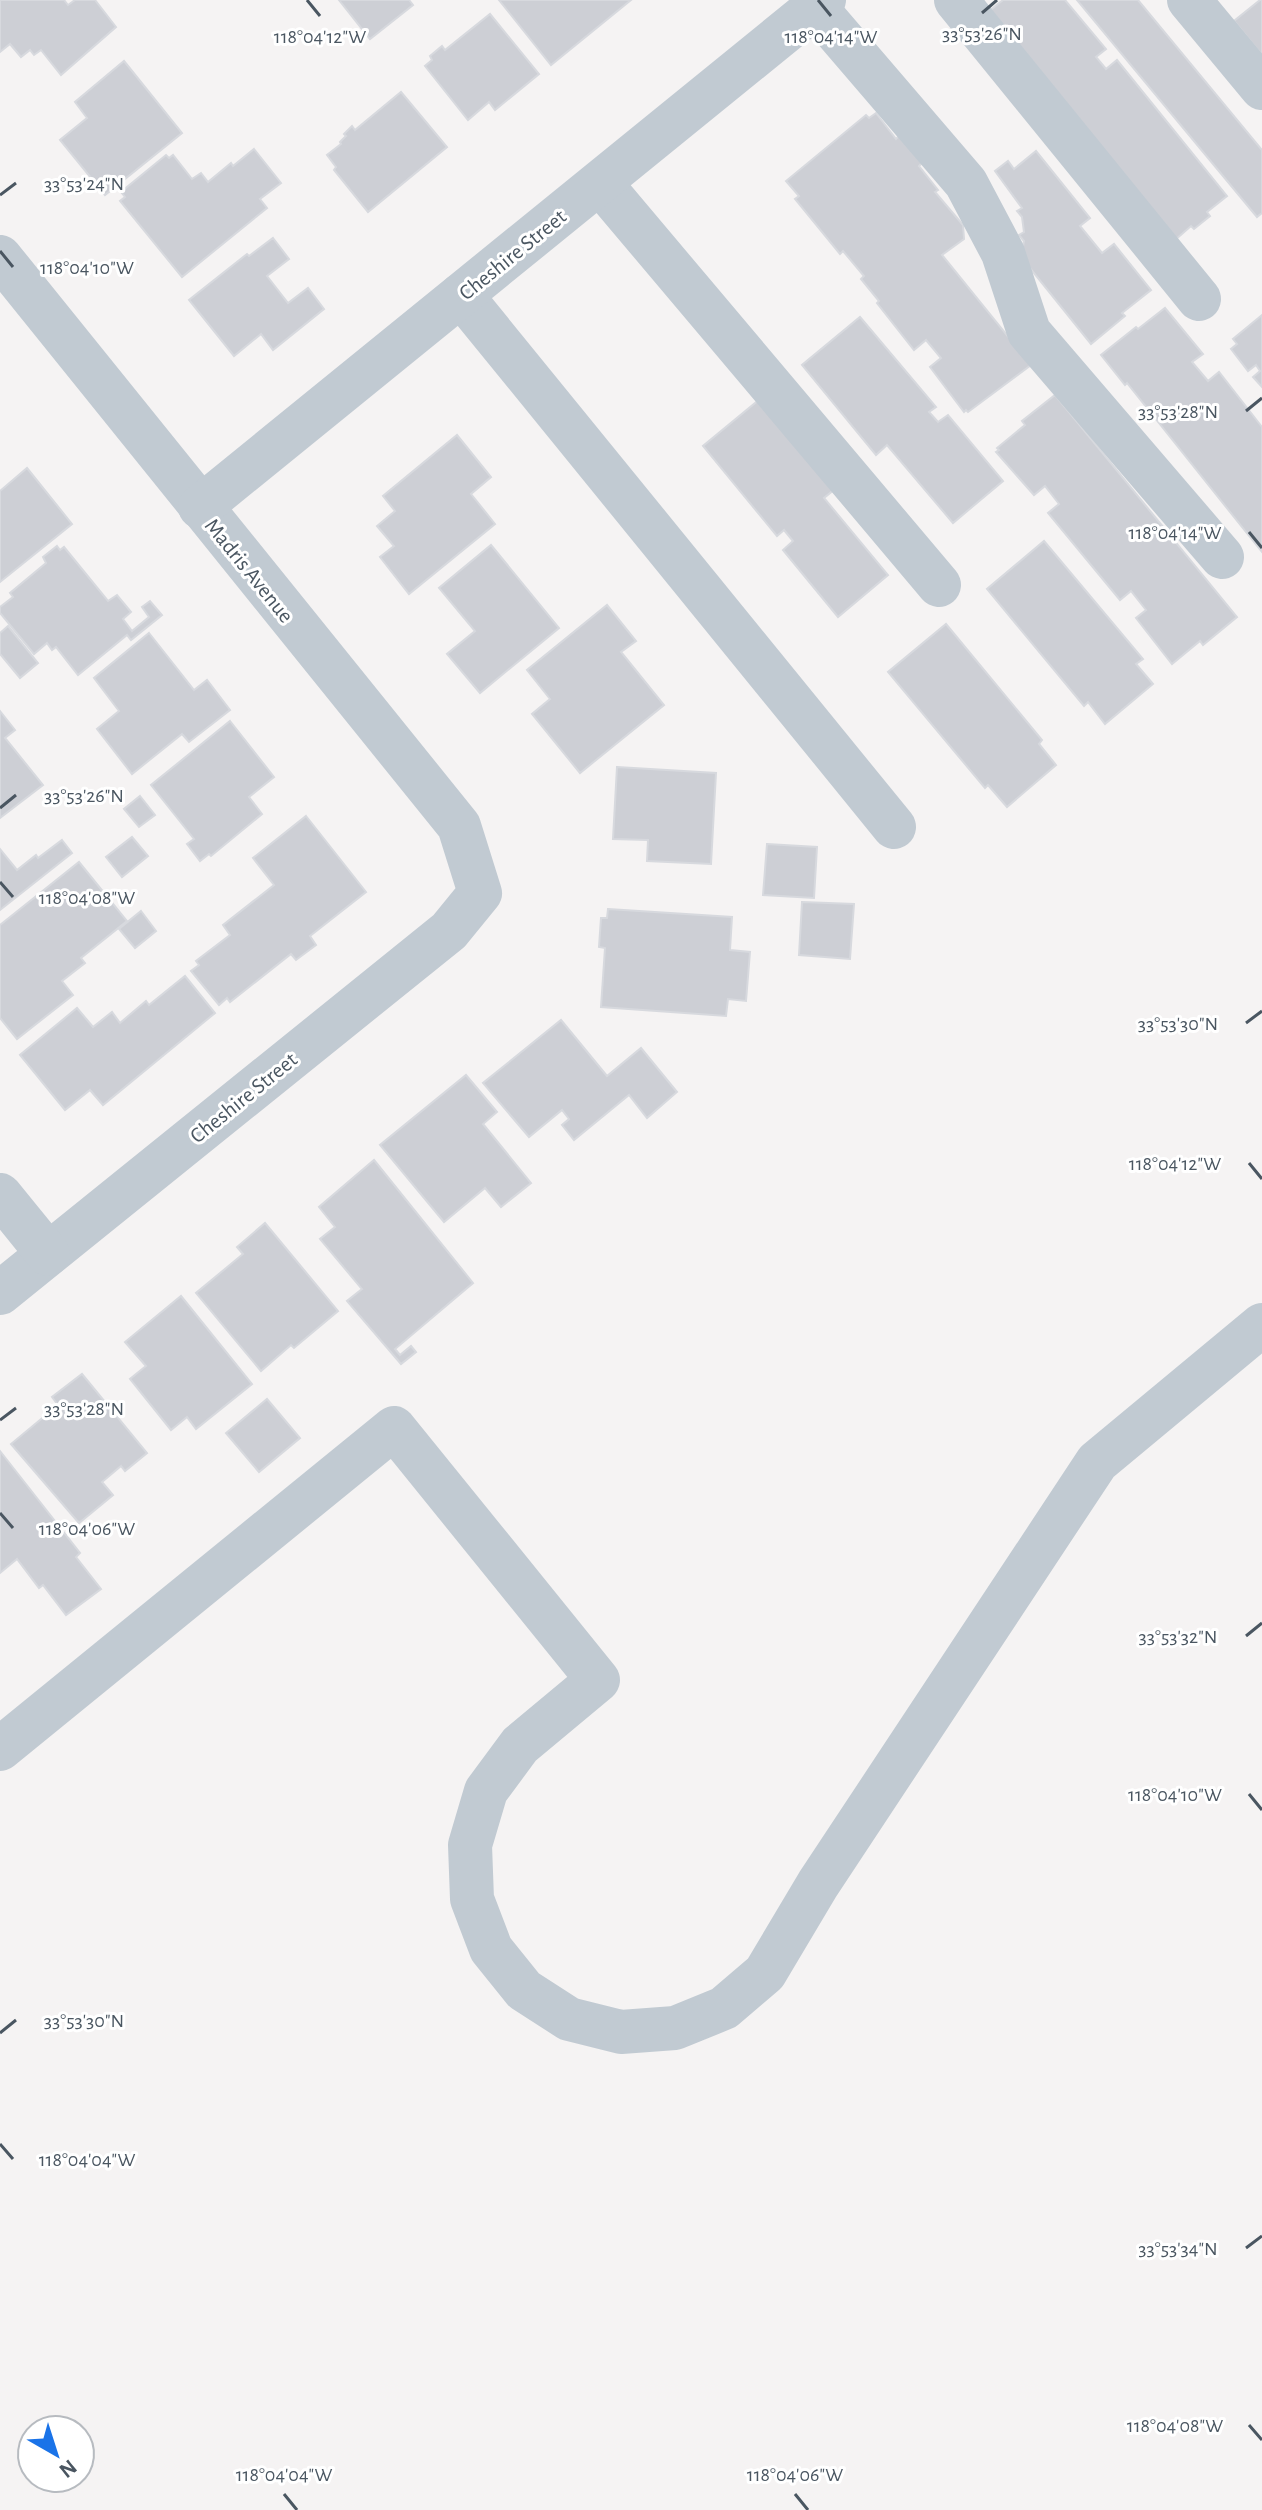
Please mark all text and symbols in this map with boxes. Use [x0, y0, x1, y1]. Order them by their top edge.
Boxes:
text: 33°53'26"N [942, 24, 1022, 44]
text: 118°04'12"W [274, 27, 366, 47]
text: 118°04'14"W [785, 27, 878, 47]
text: 33°53'24"N [44, 174, 124, 194]
street label: Cheshire Street [455, 205, 570, 304]
text: 118°04'10"W [40, 258, 134, 278]
text: 33°53'28"N [1138, 402, 1218, 422]
street label: Madris Avenue [201, 514, 298, 627]
text: 118°04'14"W [1129, 523, 1222, 543]
text: 33°53'26"N [44, 786, 124, 806]
text: 118°04'08"W [39, 888, 135, 908]
text: 33°53'30"N [1138, 1014, 1218, 1034]
street label: Cheshire Street [186, 1048, 301, 1147]
text: 118°04'12"W [1129, 1154, 1221, 1174]
text: 33°53'28"N [44, 1399, 124, 1419]
text: 118°04'06"W [39, 1519, 135, 1539]
text: 33°53'32"N [1139, 1627, 1217, 1647]
text: 118°04'10"W [1128, 1785, 1222, 1805]
text: 33°53'30"N [44, 2011, 124, 2031]
text: 118°04'04"W [39, 2150, 135, 2170]
text: 33°53'34"N [1138, 2239, 1218, 2259]
north arrow [16, 2414, 96, 2494]
text: 118°04'08"W [1127, 2416, 1223, 2436]
text: N [55, 2455, 81, 2482]
text: 118°04'04"W [236, 2465, 332, 2485]
text: 118°04'06"W [747, 2465, 843, 2485]

